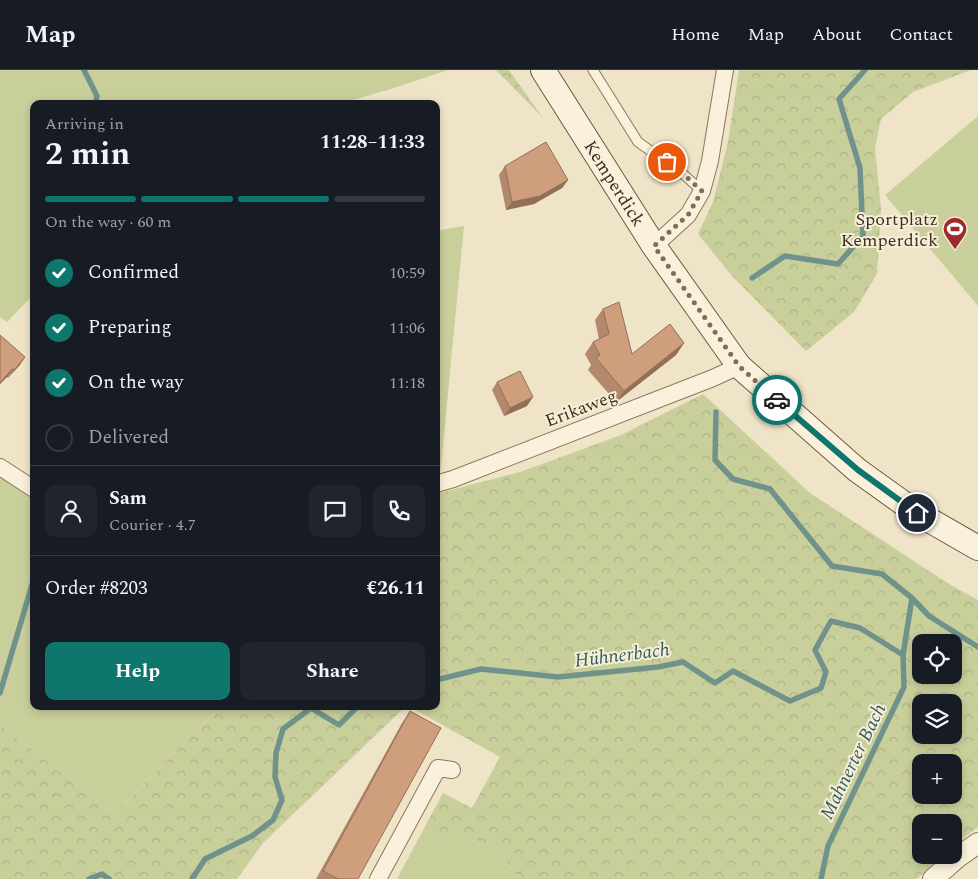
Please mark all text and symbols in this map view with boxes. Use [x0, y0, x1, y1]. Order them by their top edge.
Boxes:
text: Map [25, 17, 75, 53]
text: Home [671, 21, 720, 48]
text: Map [748, 21, 784, 48]
text: About [812, 21, 862, 48]
text: Contact [890, 21, 953, 48]
text: Arriving in [45, 112, 124, 136]
text: 11:28–11:33 [320, 128, 425, 157]
text: 2 min [45, 130, 130, 179]
street label: Kemperdick [577, 135, 651, 232]
pin [646, 141, 688, 183]
icon: bag [653, 148, 681, 176]
place label: Sportplatz Kemperdick [841, 206, 938, 254]
text: On the way · 60 m [45, 210, 171, 234]
sports icon: Sportplatz Kemperdick [942, 216, 968, 250]
text: Confirmed [88, 258, 179, 287]
icon: check [45, 259, 73, 287]
text: 10:59 [389, 261, 425, 285]
text: Preparing [88, 313, 172, 342]
icon: check [45, 314, 73, 342]
text: 11:06 [389, 316, 425, 340]
text: On the way [88, 368, 184, 397]
icon: check [45, 369, 73, 397]
text: 11:18 [389, 371, 425, 395]
courier [752, 375, 802, 425]
street label: Erikaweg [541, 382, 621, 435]
icon: car [763, 386, 791, 414]
text: Delivered [88, 423, 169, 452]
text: Sam [109, 484, 147, 513]
button: person [45, 485, 97, 537]
button: chat [309, 485, 361, 537]
button: phone [373, 485, 425, 537]
pin [896, 492, 938, 534]
icon: home [903, 499, 931, 527]
text: Courier · 4.7 [109, 513, 196, 537]
text: Order #8203 [45, 574, 148, 603]
text: €26.11 [367, 574, 425, 603]
map controls [912, 634, 962, 864]
button: locate [912, 634, 962, 684]
water label: Hühnerbach [573, 635, 672, 676]
button: Help [45, 642, 230, 700]
button: Share [240, 642, 425, 700]
button: layers [912, 694, 962, 744]
water label: Mahnerter Bach [813, 698, 894, 825]
button: + [912, 754, 962, 804]
button: − [912, 814, 962, 864]

